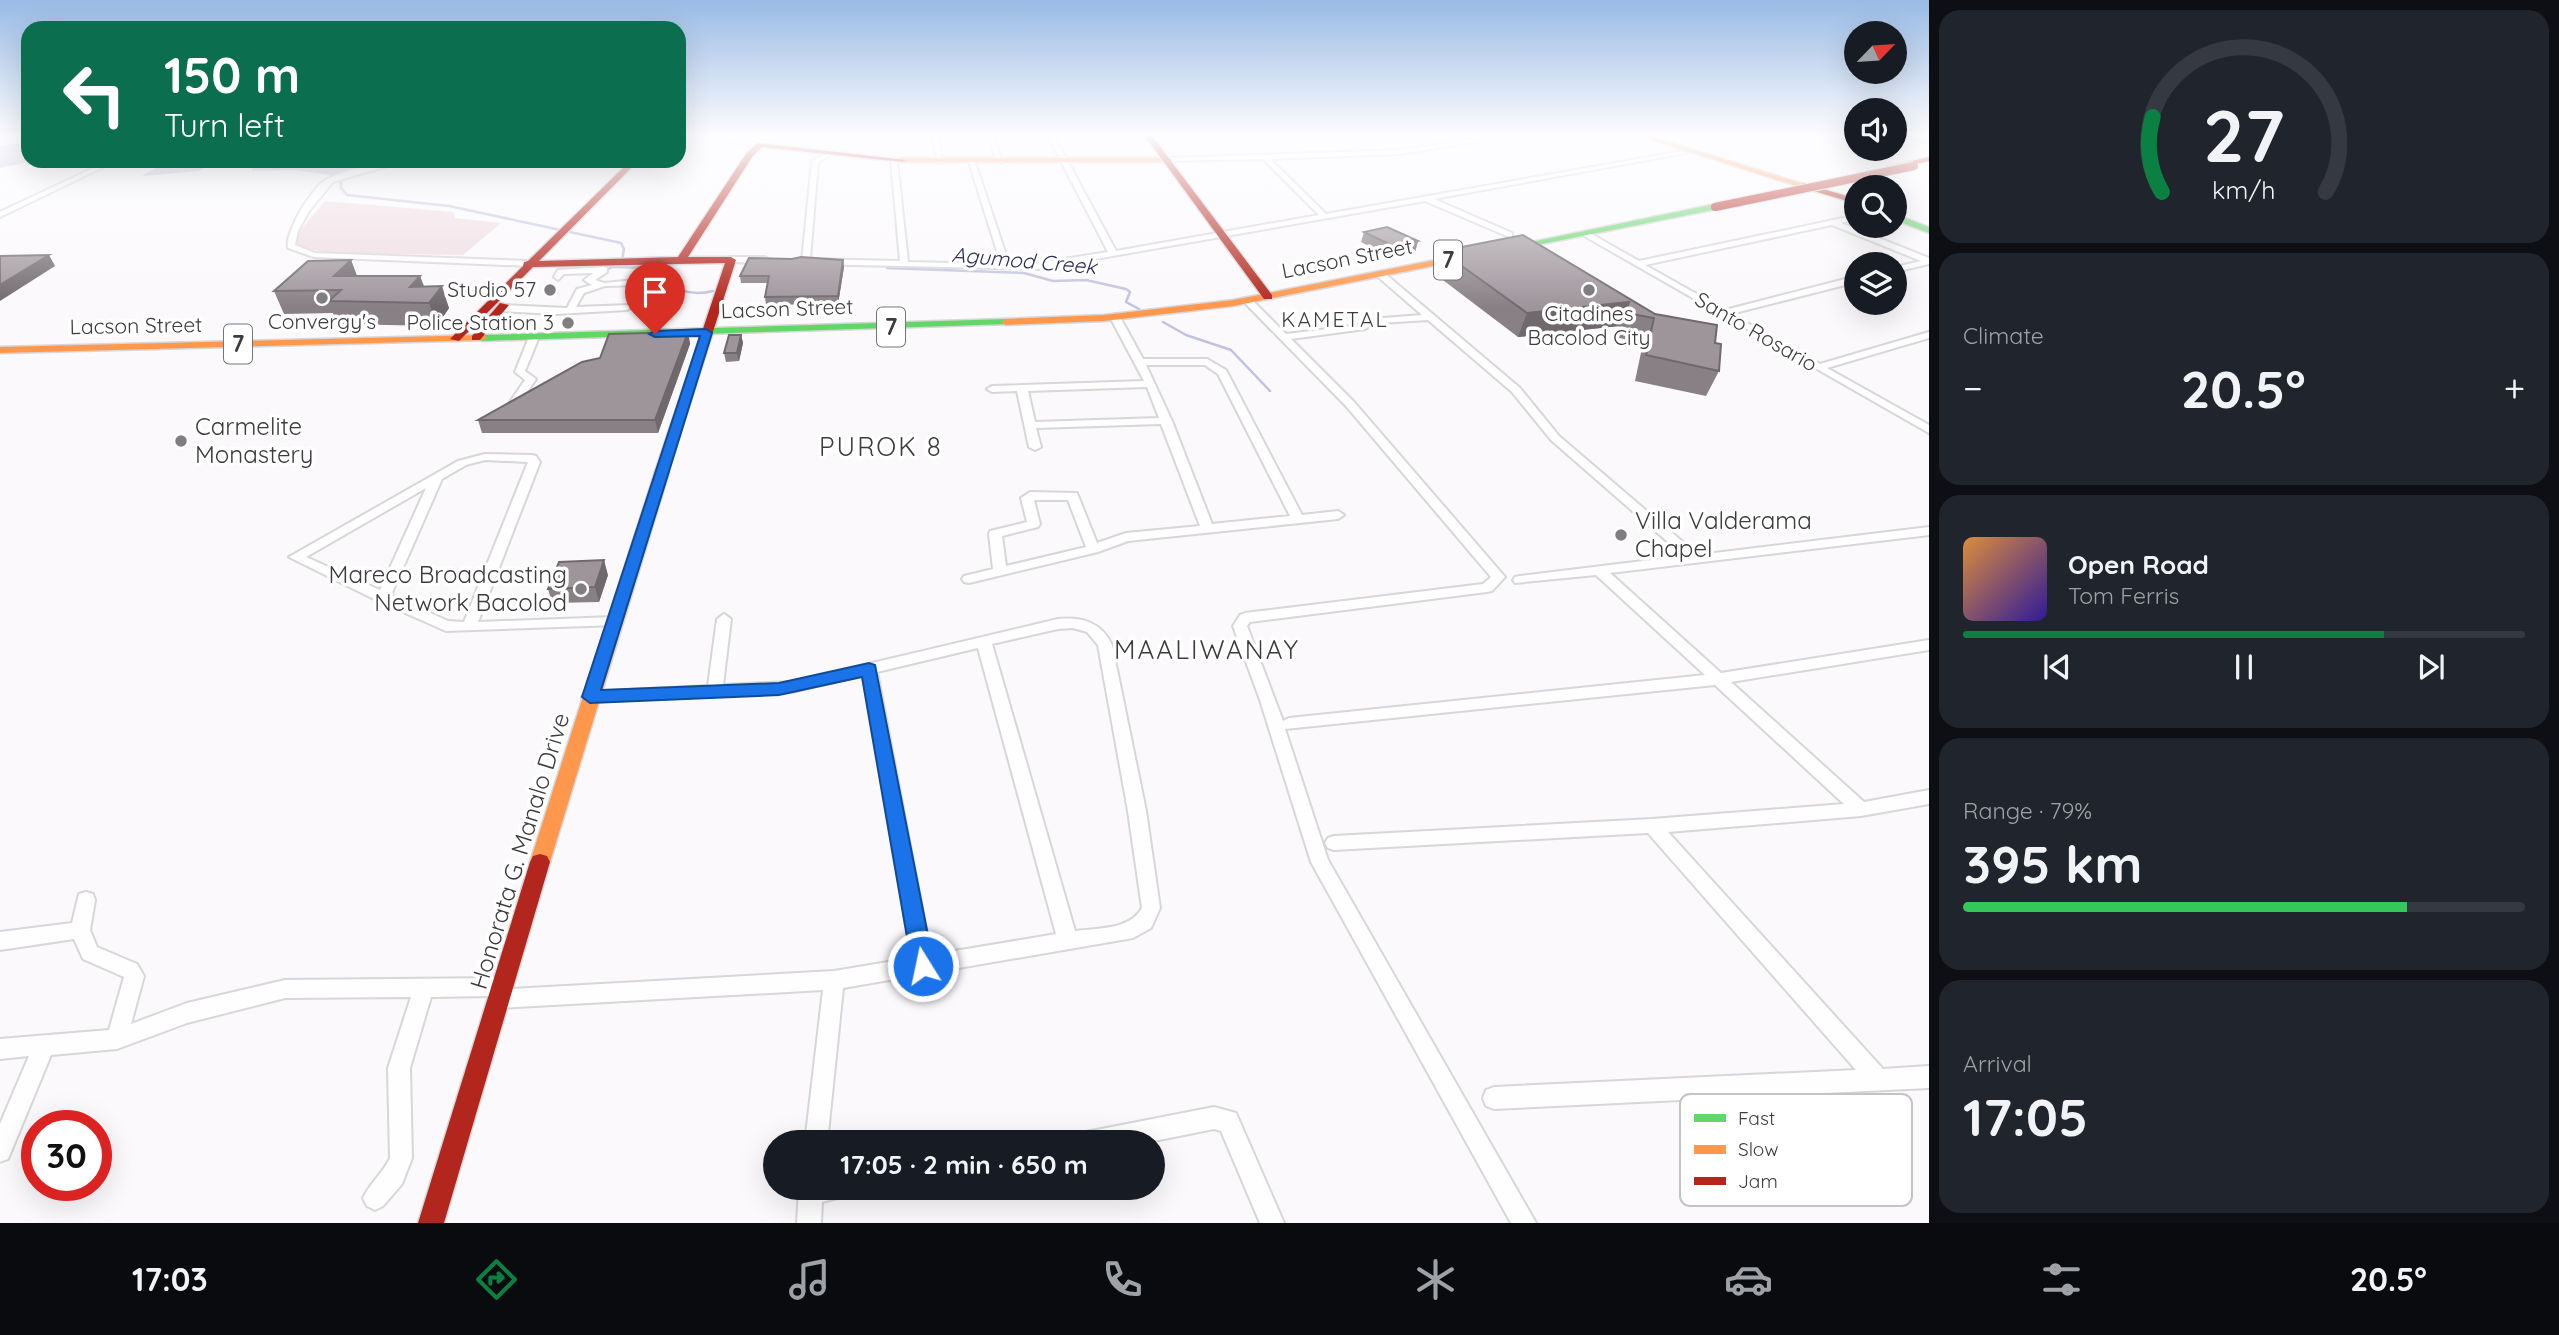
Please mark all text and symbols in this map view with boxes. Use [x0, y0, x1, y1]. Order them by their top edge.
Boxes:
north arrow [1844, 21, 1908, 84]
map controls [1844, 21, 1907, 315]
text: 150 m [164, 44, 300, 105]
icon: left [49, 49, 140, 140]
text: 27 [2203, 90, 2285, 181]
button: sound [1844, 98, 1907, 161]
text: Turn left [164, 105, 285, 145]
text: km/h [2212, 174, 2276, 205]
button: search [1844, 175, 1907, 238]
street label: Lacson Street [1279, 233, 1414, 283]
water label: Agumod Creek [951, 241, 1099, 279]
road number: 7 [1434, 241, 1462, 280]
button: layers [1844, 252, 1907, 315]
pin [625, 262, 685, 334]
icon: arrive [636, 273, 674, 311]
place label: Studio 57 [447, 276, 536, 302]
marker: Studio 57 [542, 282, 558, 298]
marker: Citadines Bacolod City [1581, 282, 1597, 298]
street label: Santo Rosario [1691, 286, 1822, 377]
marker: Convergy's [314, 290, 330, 306]
street label: Lacson Street [720, 293, 854, 323]
place label: Citadines Bacolod City [1528, 300, 1650, 350]
district label: KAMETAL [1281, 306, 1389, 332]
place label: Convergy's [268, 308, 376, 334]
road number: 7 [877, 308, 905, 346]
place label: Police Station 3 [406, 309, 554, 335]
street label: Lacson Street [69, 311, 202, 339]
marker: Police Station 3 [560, 315, 576, 331]
text: Climate [1963, 321, 2044, 350]
road number: 7 [224, 324, 252, 364]
text: 20.5° [2181, 356, 2306, 421]
text: − [1963, 364, 1983, 412]
text: + [2504, 364, 2525, 412]
place label: Carmelite Monastery [195, 411, 313, 469]
district label: PUROK 8 [819, 430, 943, 463]
marker: Carmelite Monastery [173, 433, 189, 449]
place label: Villa Valderama Chapel [1635, 505, 1812, 563]
marker: Villa Valderama Chapel [1613, 527, 1629, 543]
text: Open Road [2068, 548, 2209, 581]
place label: Mareco Broadcasting Network Bacolod [329, 559, 567, 617]
marker: Mareco Broadcasting Network Bacolod [573, 581, 589, 597]
text: Tom Ferris [2068, 581, 2179, 610]
district label: MAALIWANAY [1114, 633, 1300, 666]
icon: previous [2038, 648, 2076, 686]
icon: pause [2225, 648, 2263, 686]
icon: next [2412, 648, 2450, 686]
street label: Honorata G. Manalo Drive [463, 709, 575, 992]
text: Range · 79% [1963, 796, 2092, 825]
text: 395 km [1963, 831, 2143, 896]
position arrow [886, 929, 960, 1003]
text: Arrival [1963, 1049, 2032, 1078]
text: 17:05 [1963, 1084, 2088, 1149]
legend [1680, 1094, 1912, 1206]
text: Fast [1738, 1106, 1775, 1130]
speed limit sign: 30 [21, 1110, 112, 1201]
text: Slow [1738, 1137, 1779, 1161]
text: 17:05 · 2 min · 650 m [840, 1148, 1088, 1181]
text: Jam [1738, 1169, 1778, 1193]
icon: directions [472, 1255, 521, 1304]
icon: music [785, 1255, 834, 1304]
icon: phone [1098, 1255, 1147, 1304]
icon: climate [1411, 1255, 1460, 1304]
icon: car [1724, 1255, 1773, 1304]
icon: filters [2037, 1255, 2086, 1304]
text: 17:03 [132, 1259, 208, 1299]
text: 20.5° [2350, 1259, 2427, 1299]

